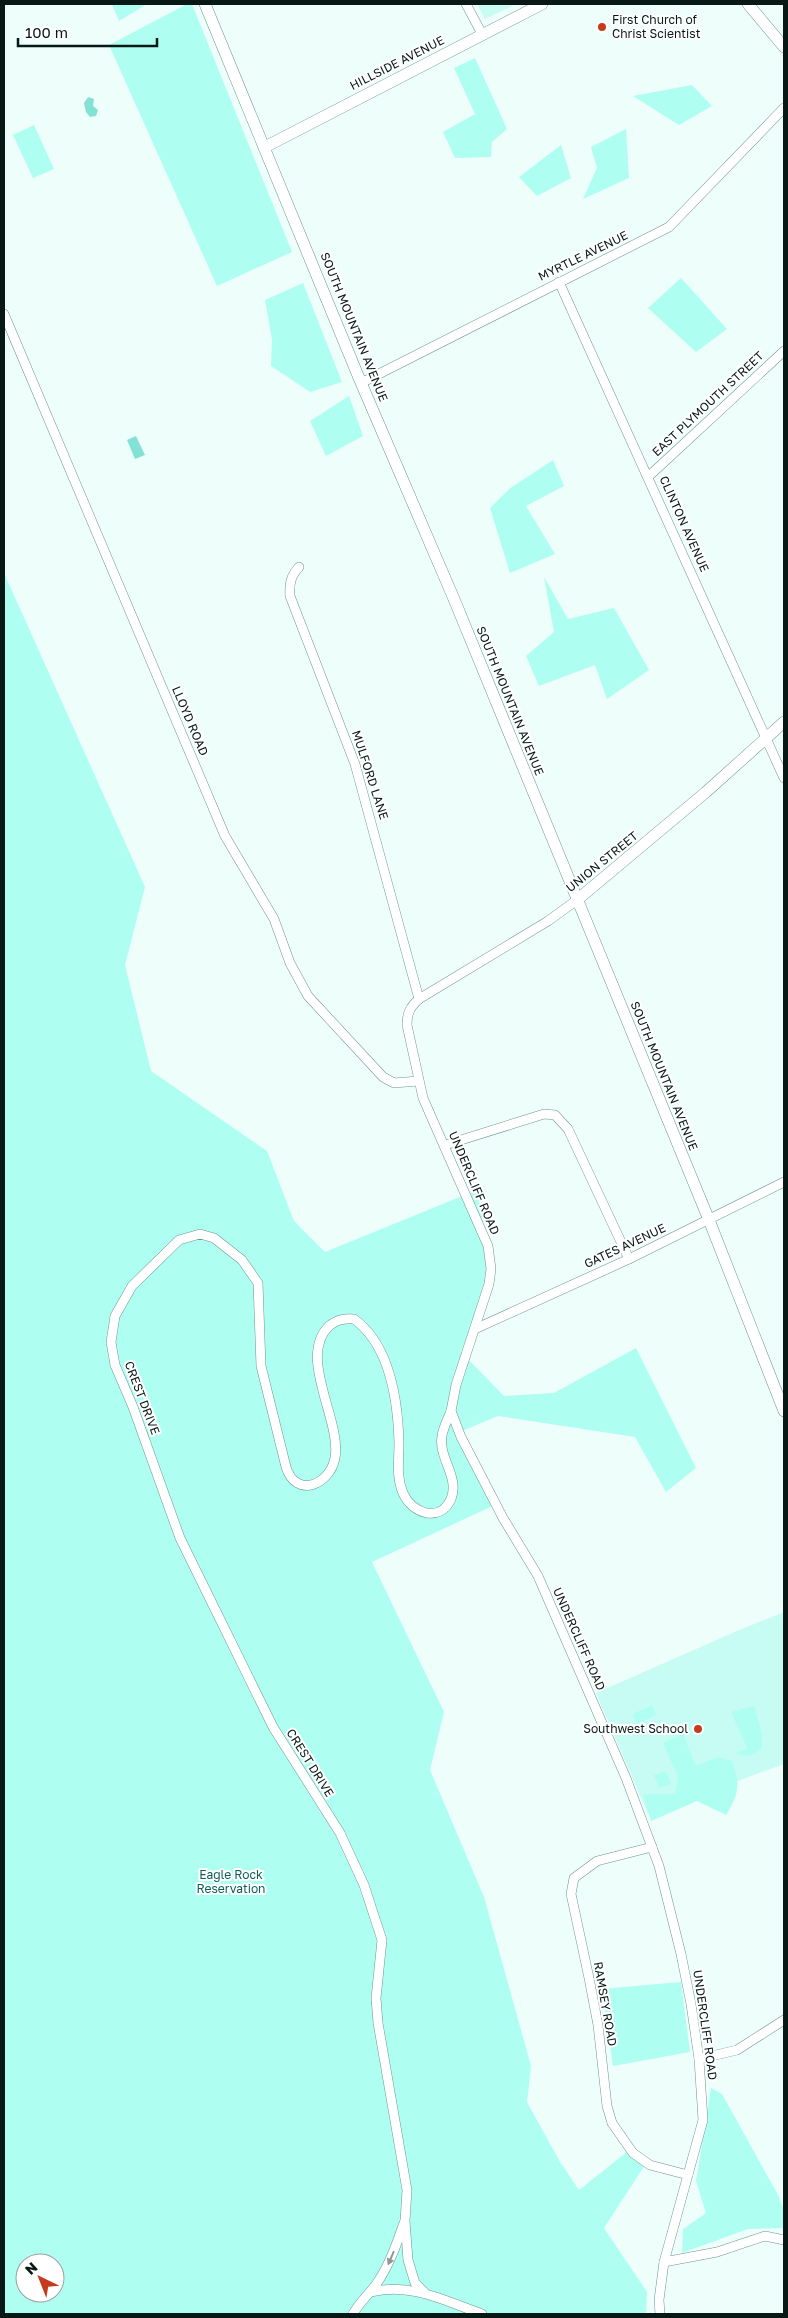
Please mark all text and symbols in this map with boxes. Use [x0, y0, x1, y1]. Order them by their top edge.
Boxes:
place label: First Church of Christ Scientist [612, 12, 701, 41]
scale bar [18, 15, 156, 47]
marker: First Church of Christ Scientist [596, 21, 608, 33]
text: 100 m [25, 23, 68, 41]
street label: HILLSIDE AVENUE [347, 32, 447, 93]
street label: MYRTLE AVENUE [535, 227, 630, 284]
street label: SOUTH MOUNTAIN AVENUE [318, 250, 391, 404]
street label: EAST PLYMOUTH STREET [649, 348, 767, 459]
street label: CLINTON AVENUE [657, 473, 712, 574]
street label: SOUTH MOUNTAIN AVENUE [474, 624, 547, 778]
street label: LLOYD ROAD [169, 684, 212, 758]
street label: MULFORD LANE [349, 728, 392, 821]
street label: UNION STREET [563, 828, 641, 895]
street label: SOUTH MOUNTAIN AVENUE [628, 999, 701, 1153]
street label: UNDERCLIFF ROAD [446, 1129, 503, 1237]
street label: GATES AVENUE [582, 1220, 668, 1271]
street label: CREST DRIVE [122, 1359, 163, 1437]
street label: UNDERCLIFF ROAD [550, 1585, 609, 1693]
place label: Southwest School [583, 1721, 688, 1736]
marker: Southwest School [692, 1723, 704, 1735]
street label: CREST DRIVE [284, 1726, 337, 1800]
park label: Eagle Rock Reservation [197, 1867, 265, 1896]
street label: RAMSEY ROAD [591, 1960, 620, 2047]
street label: UNDERCLIFF ROAD [690, 1969, 721, 2081]
one-way arrow [386, 2251, 394, 2265]
north arrow [15, 2253, 65, 2303]
text: N [21, 2258, 40, 2278]

